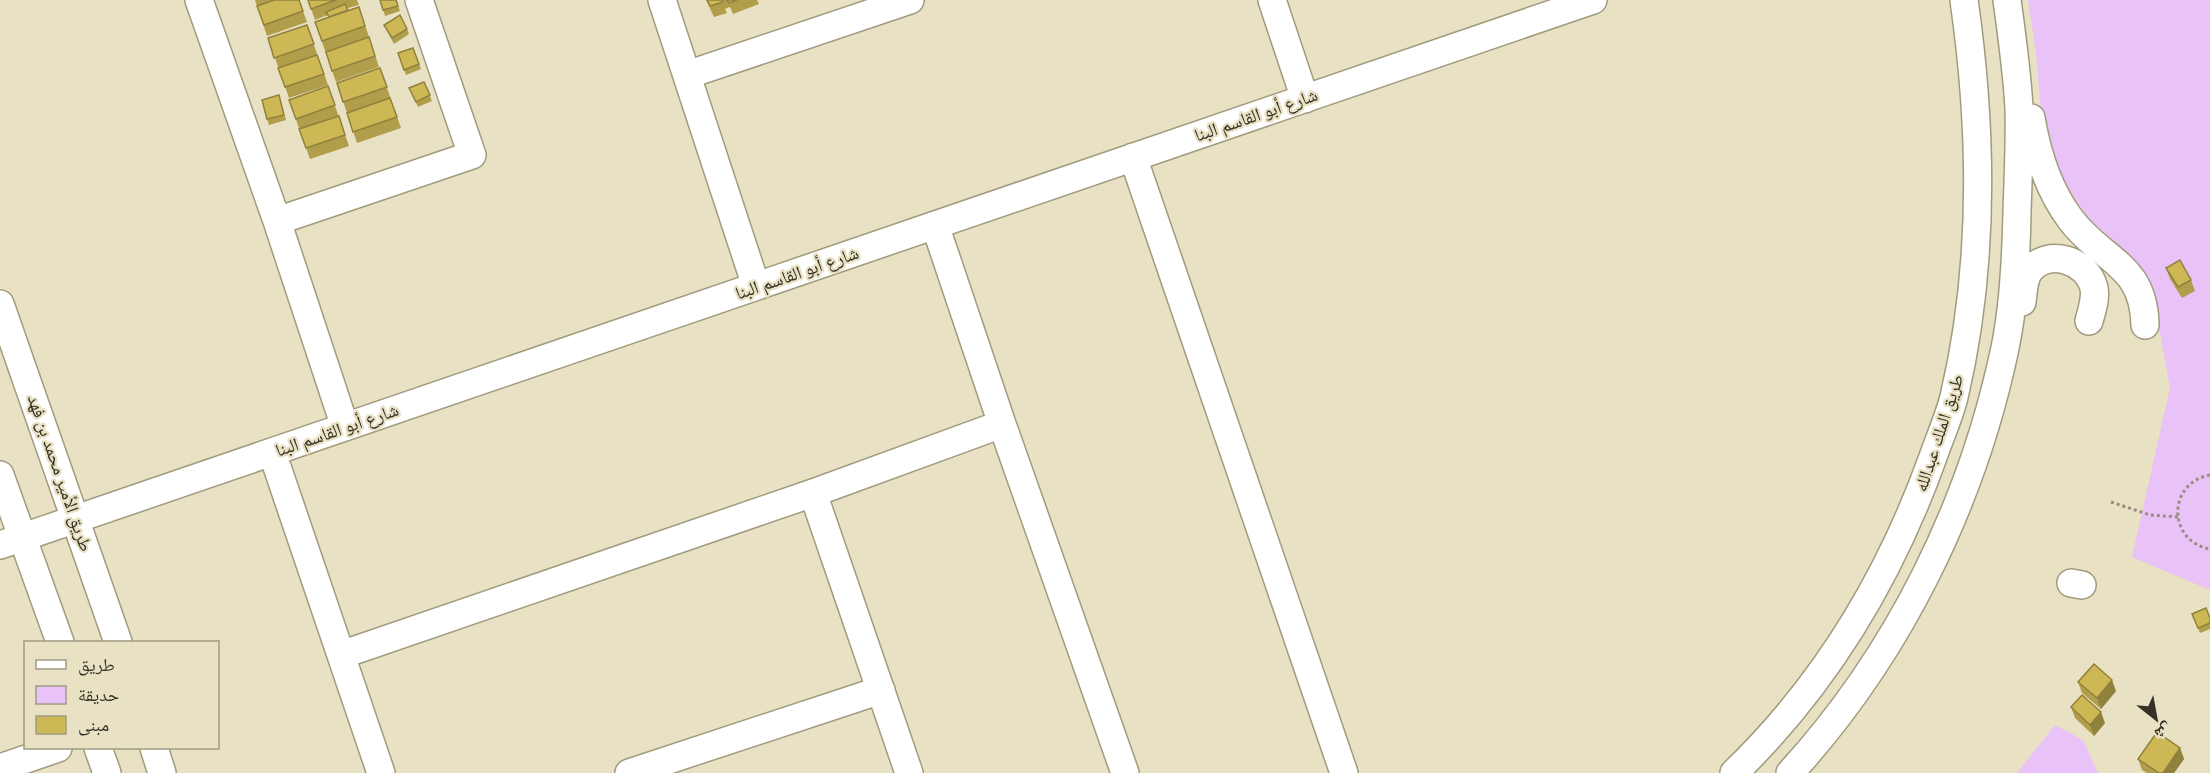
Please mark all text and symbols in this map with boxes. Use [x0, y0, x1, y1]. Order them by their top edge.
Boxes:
street label: شارع أبو القاسم البنا [1191, 84, 1321, 147]
street label: شارع أبو القاسم البنا [732, 242, 862, 305]
street label: طريق الملك عبدالله [1910, 371, 1968, 495]
street label: طريق الأمير محمد بن فهد [23, 392, 97, 554]
street label: شارع أبو القاسم البنا [272, 399, 402, 462]
legend [24, 641, 219, 749]
text: طريق [78, 654, 115, 676]
text: حديقة [78, 684, 119, 705]
north arrow [2126, 689, 2186, 749]
text: مبنى [78, 714, 109, 736]
text: ش [2151, 719, 2176, 744]

